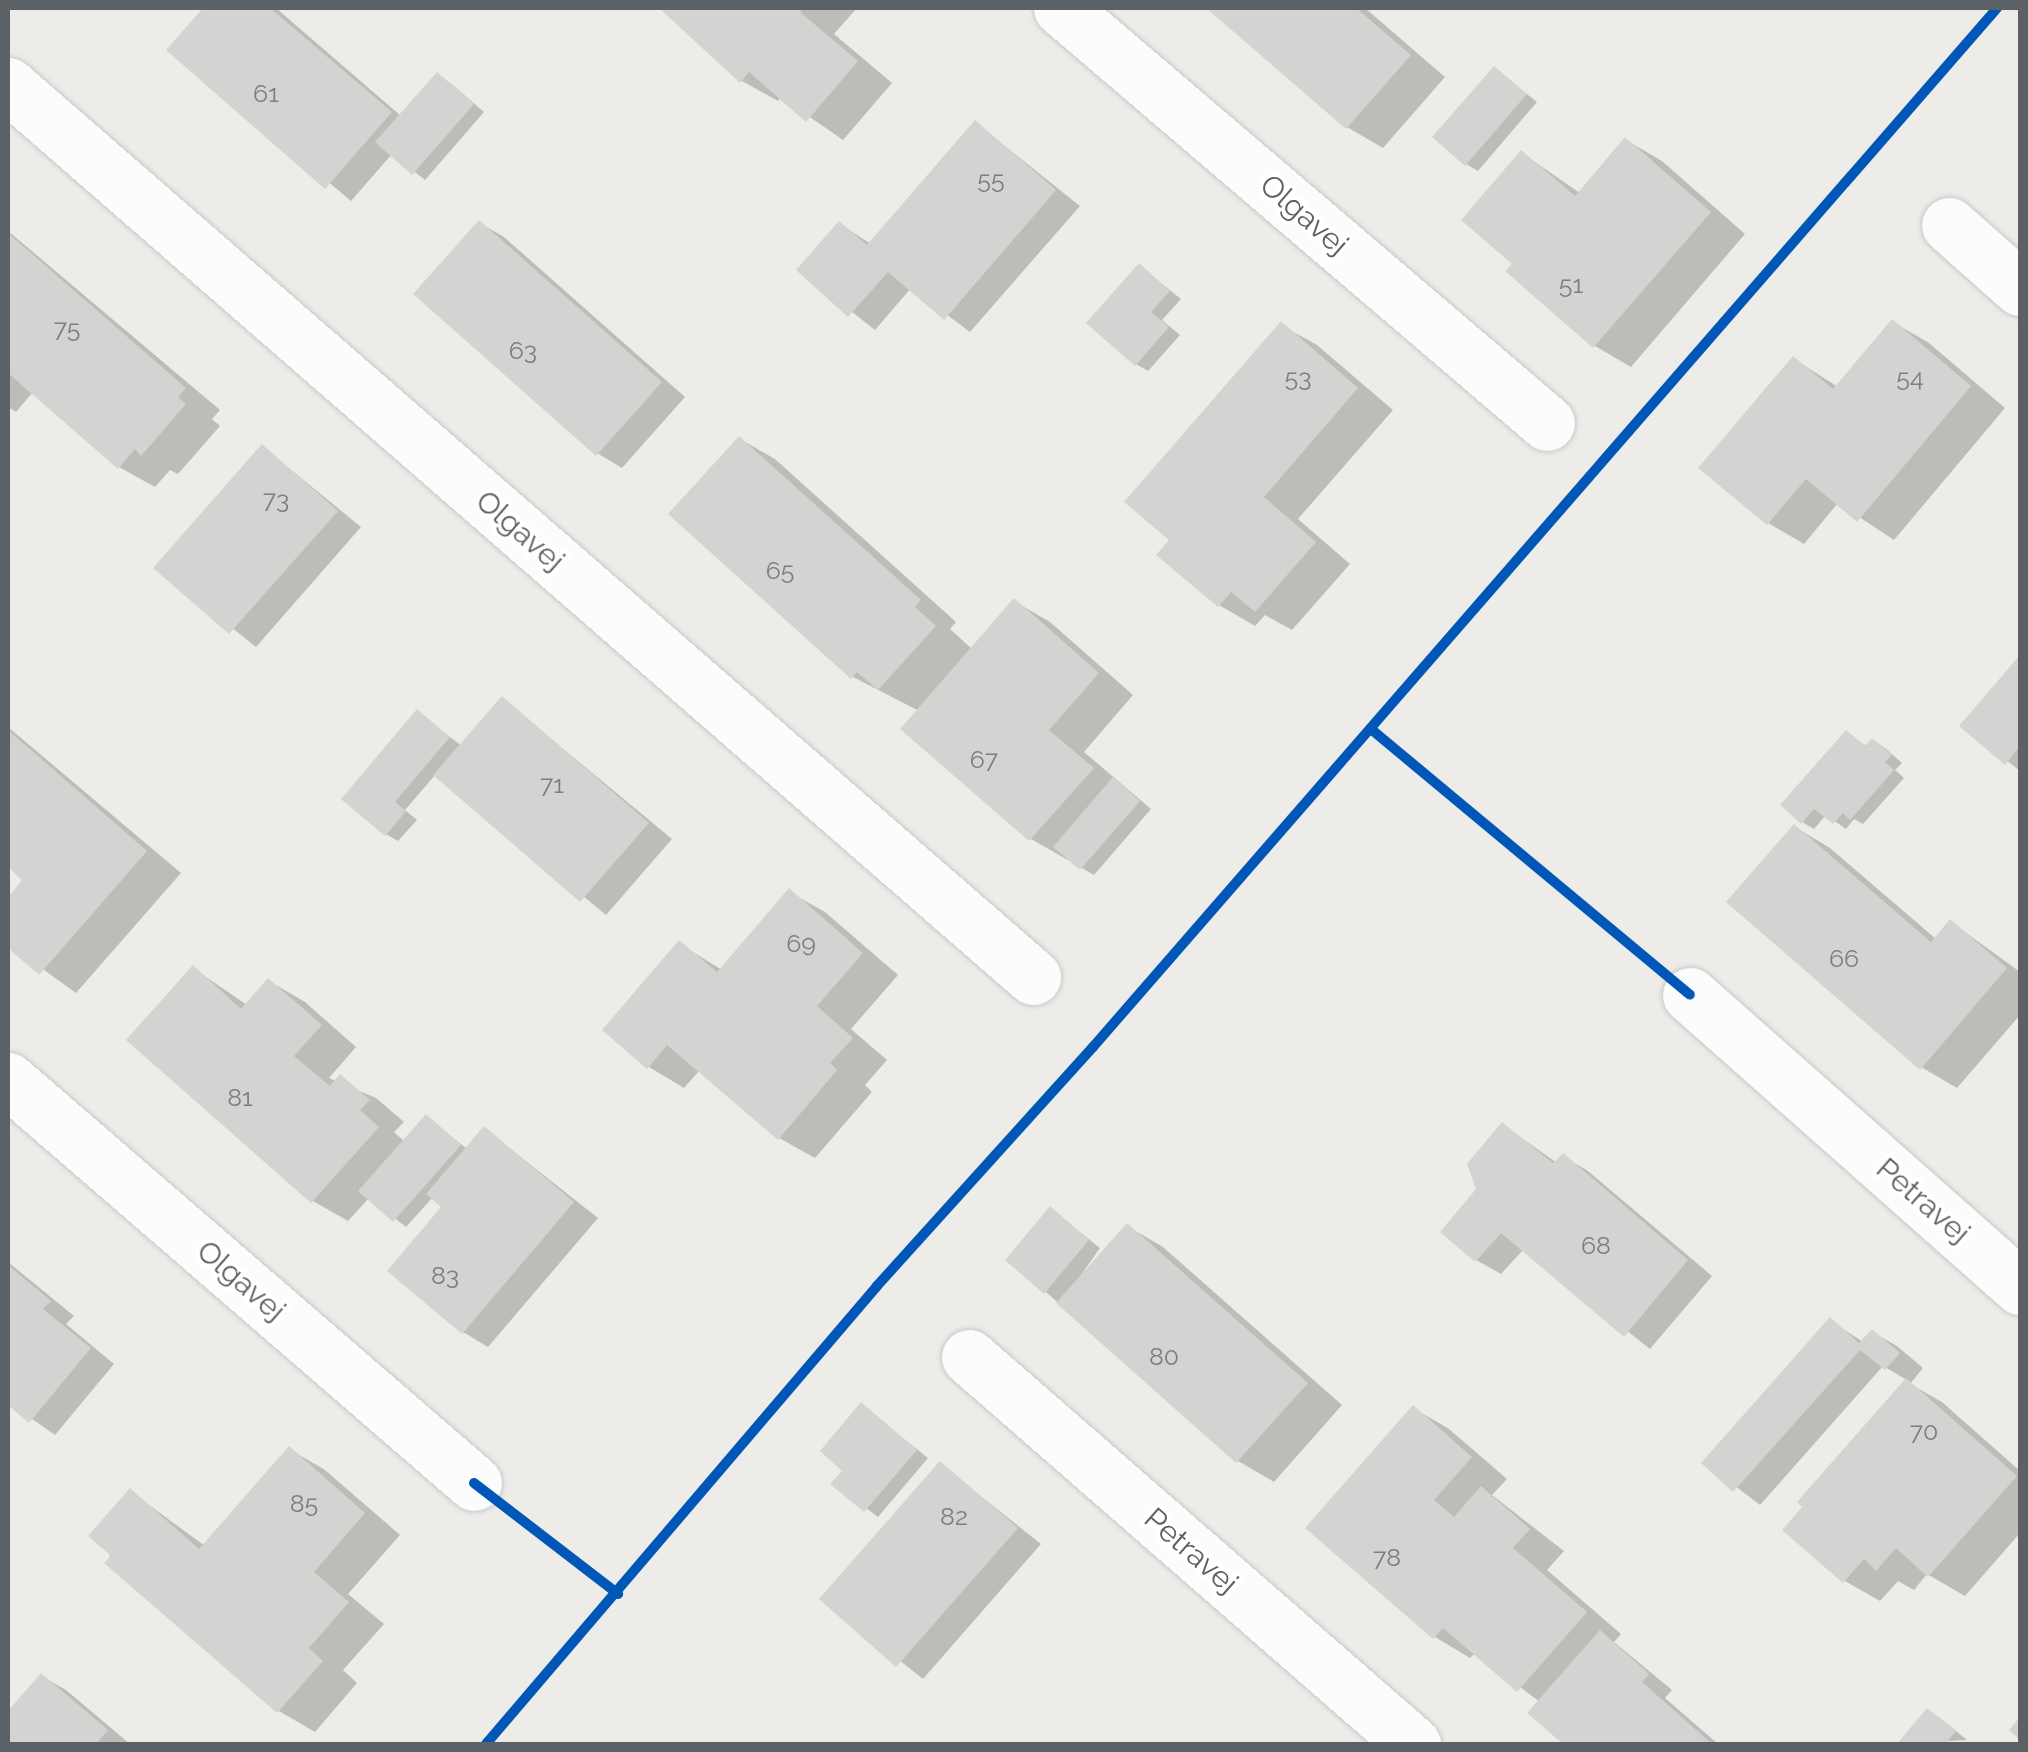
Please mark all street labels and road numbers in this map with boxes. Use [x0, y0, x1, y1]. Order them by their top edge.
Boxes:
street label: Olgavej [1253, 167, 1355, 263]
street label: Olgavej [469, 483, 571, 579]
street label: Petravej [1869, 1151, 1977, 1251]
street label: Olgavej [190, 1233, 292, 1329]
street label: Petravej [1137, 1501, 1245, 1601]

